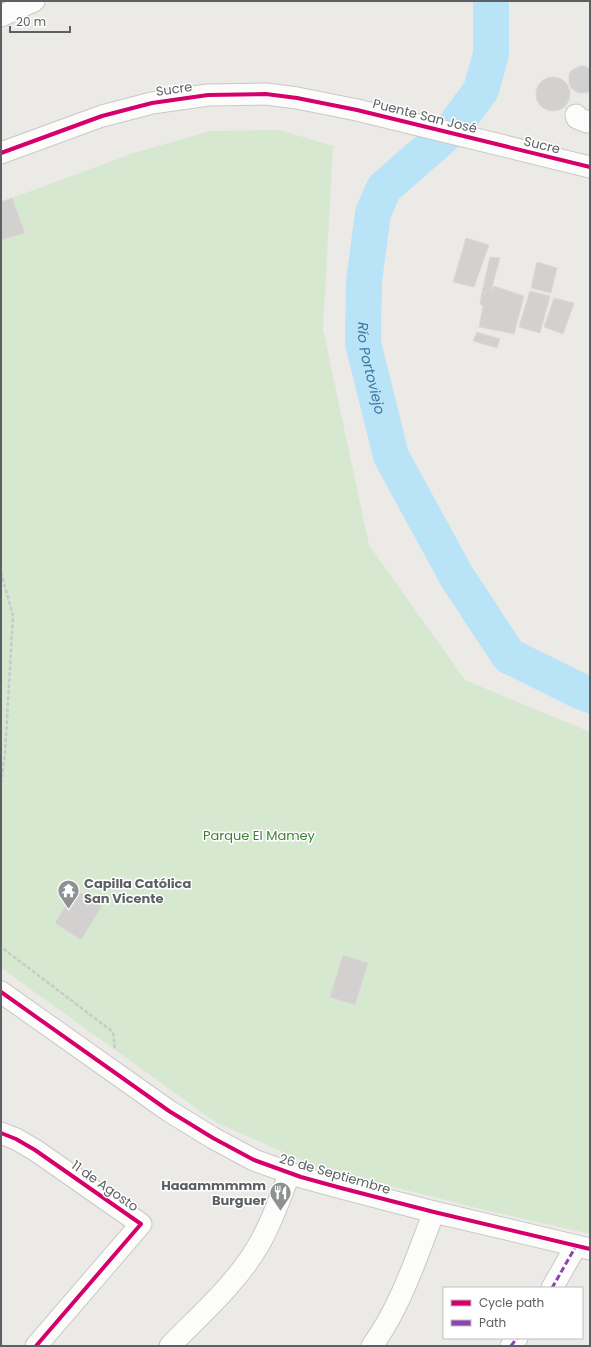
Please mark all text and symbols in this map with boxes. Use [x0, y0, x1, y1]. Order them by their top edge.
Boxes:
scale bar [10, 8, 70, 34]
text: 20 m [16, 13, 46, 30]
street label: Sucre [154, 77, 194, 101]
street label: Puente San José [371, 94, 479, 138]
street label: Sucre [522, 131, 562, 159]
water label: Río Portoviejo [353, 322, 390, 416]
park label: Parque El Mamey [203, 826, 316, 845]
place label: Capilla Católica San Vicente [84, 874, 191, 908]
temple icon: Capilla Católica San Vicente [56, 877, 82, 910]
street label: 26 de Septiembre [277, 1149, 393, 1199]
street label: 11 de Agosto [68, 1156, 142, 1216]
place label: Haaammmmm Burguer [161, 1176, 266, 1210]
restaurant icon: Haaammmmm Burguer [268, 1179, 294, 1212]
legend [443, 1287, 583, 1339]
text: Cycle path [479, 1294, 544, 1311]
text: Path [479, 1314, 506, 1331]

